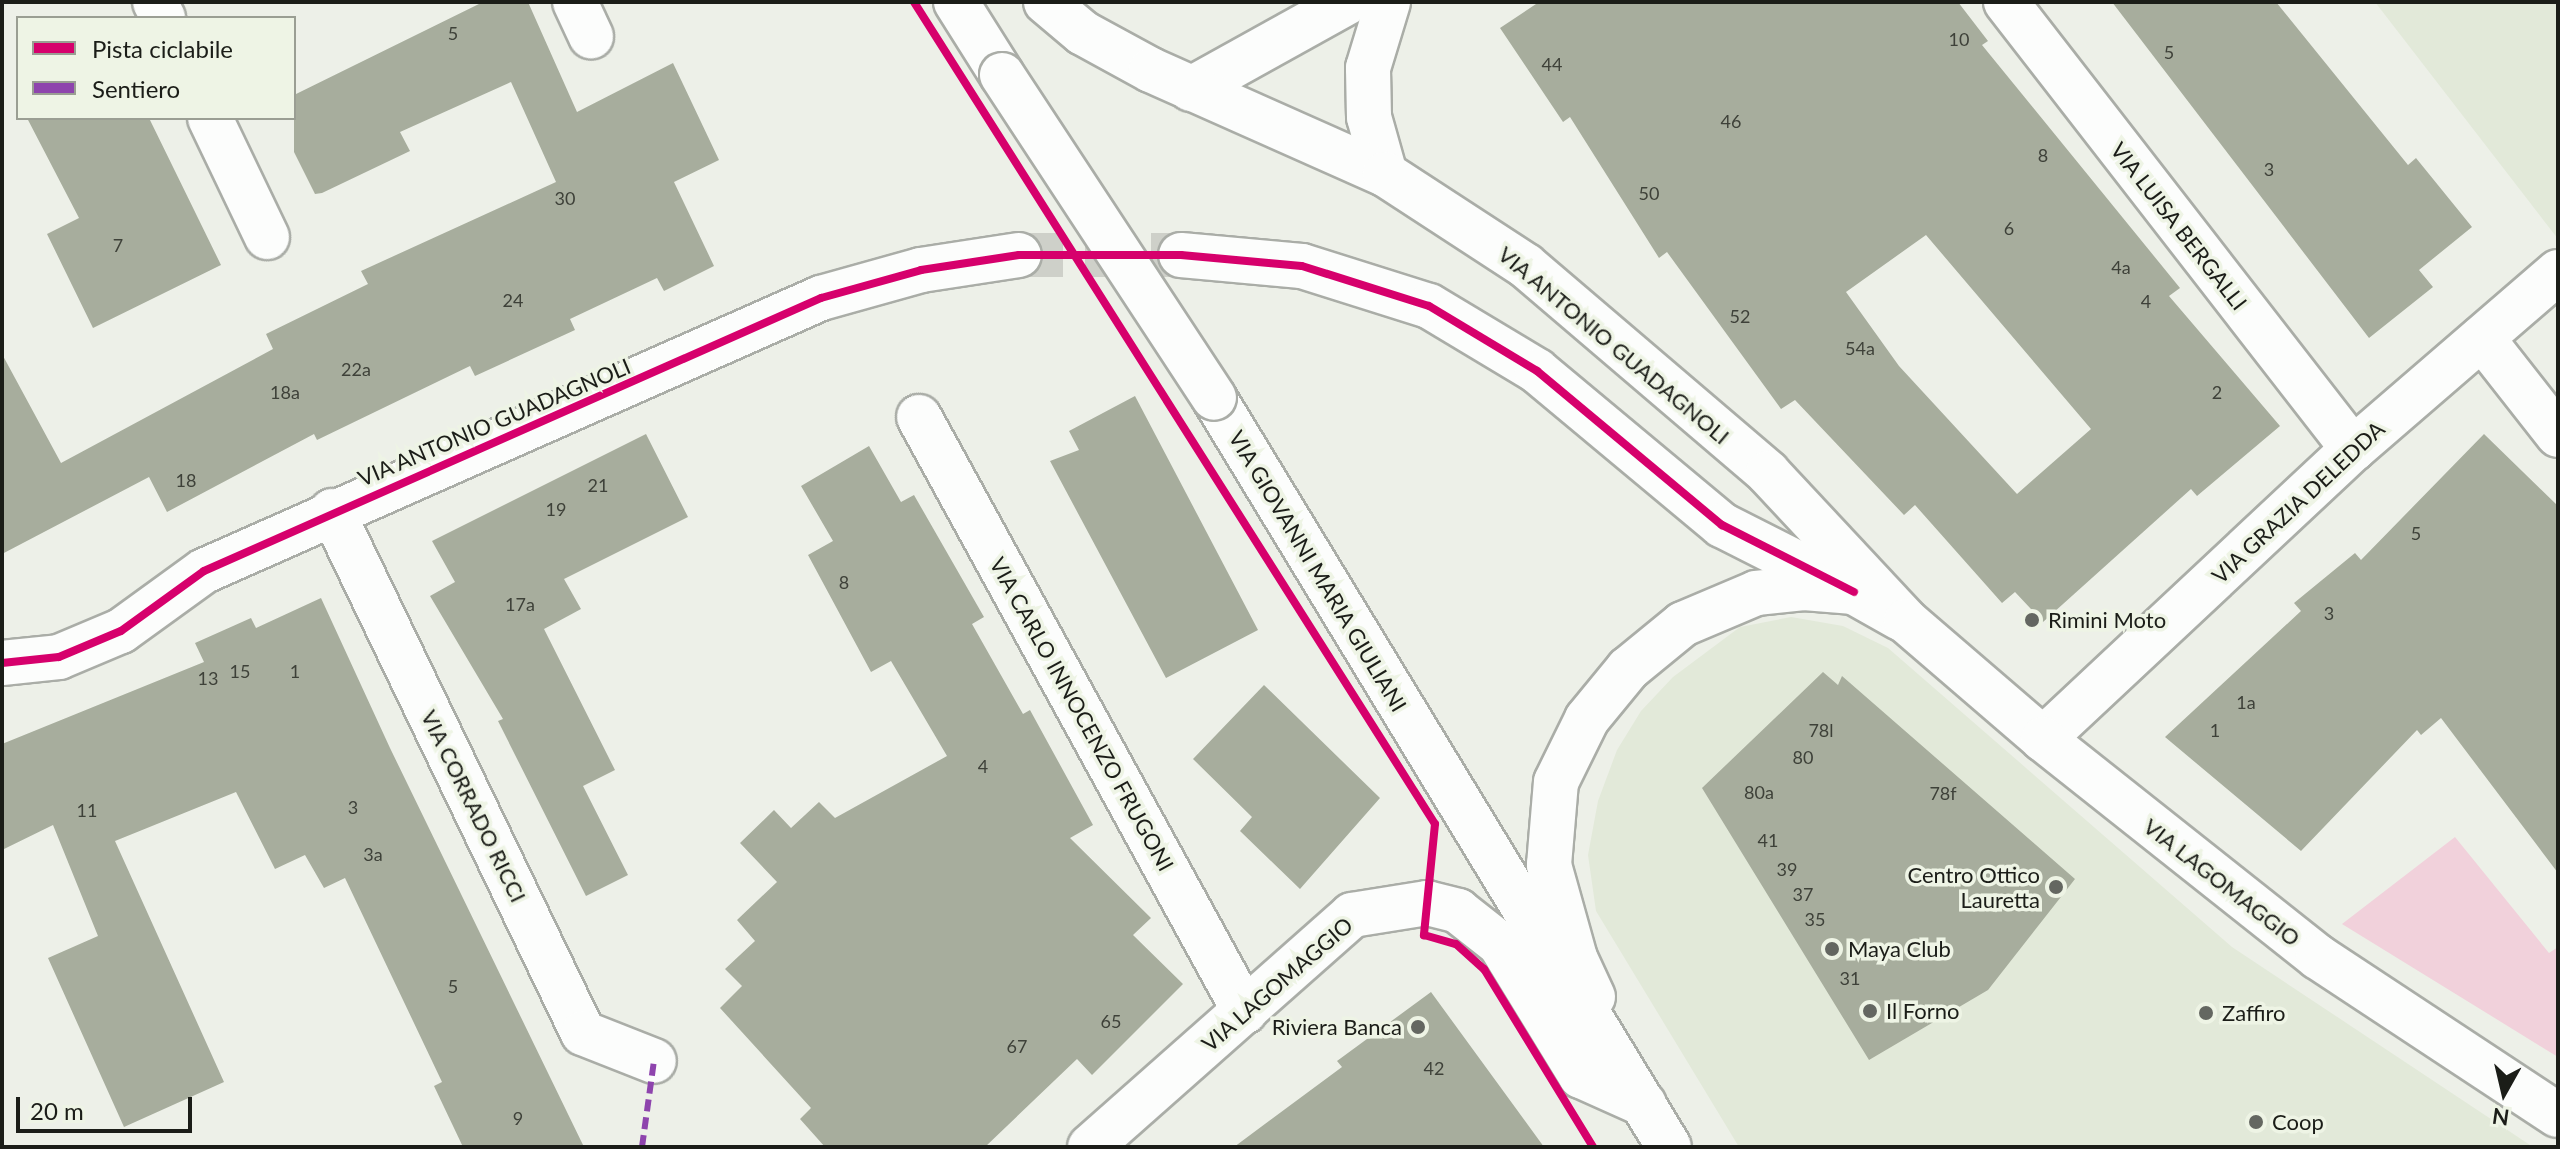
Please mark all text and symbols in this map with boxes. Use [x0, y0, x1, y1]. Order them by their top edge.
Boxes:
legend [16, 16, 296, 120]
house number: 5 [448, 22, 458, 44]
house number: 10 [1949, 28, 1969, 50]
text: Pista ciclabile [92, 34, 233, 63]
house number: 5 [2164, 41, 2174, 63]
house number: 44 [1542, 53, 1562, 75]
text: Sentiero [92, 74, 180, 103]
house number: 46 [1721, 110, 1741, 132]
street label: VIA LUISA BERGALLI [2105, 136, 2253, 316]
house number: 8 [2038, 144, 2048, 166]
house number: 3 [2264, 158, 2274, 180]
house number: 50 [1639, 182, 1659, 204]
house number: 30 [555, 187, 575, 209]
house number: 6 [2004, 217, 2014, 239]
house number: 7 [113, 234, 123, 256]
street label: VIA ANTONIO GUADAGNOLI [1493, 240, 1735, 450]
house number: 4a [2111, 256, 2131, 278]
house number: 24 [503, 289, 523, 311]
house number: 4 [2141, 290, 2151, 312]
house number: 52 [1730, 305, 1750, 327]
house number: 54a [1845, 337, 1875, 359]
street label: VIA ANTONIO GUADAGNOLI [353, 352, 635, 492]
house number: 22a [341, 358, 371, 380]
house number: 18a [270, 381, 300, 403]
house number: 2 [2212, 381, 2222, 403]
street label: VIA GRAZIA DELEDDA [2206, 415, 2390, 589]
street label: VIA GIOVANNI MARIA GIULIANI [1223, 425, 1413, 717]
house number: 18 [176, 469, 196, 491]
house number: 21 [588, 474, 608, 496]
house number: 19 [546, 498, 566, 520]
house number: 5 [2411, 522, 2421, 544]
street label: VIA CARLO INNOCENZO FRUGONI [984, 552, 1180, 876]
house number: 8 [839, 571, 849, 593]
house number: 17a [505, 593, 535, 615]
house number: 3 [2324, 602, 2334, 624]
place label: Rimini Moto [2048, 607, 2166, 633]
marker: Rimini Moto [2023, 611, 2041, 629]
house number: 15 [230, 660, 250, 682]
house number: 1 [290, 660, 300, 682]
house number: 13 [198, 667, 218, 689]
house number: 1a [2236, 691, 2256, 713]
street label: VIA CORRADO RICCI [416, 705, 532, 907]
house number: 78l [1808, 719, 1834, 741]
house number: 1 [2210, 719, 2220, 741]
house number: 80 [1793, 746, 1813, 768]
house number: 4 [978, 755, 988, 777]
house number: 80a [1744, 781, 1774, 803]
house number: 78f [1929, 782, 1957, 804]
house number: 3 [348, 796, 358, 818]
house number: 11 [77, 799, 97, 821]
street label: VIA LAGOMAGGIO [2138, 813, 2306, 951]
house number: 41 [1758, 829, 1778, 851]
house number: 3a [363, 843, 383, 865]
house number: 39 [1777, 858, 1797, 880]
place label: Centro Ottico Lauretta [1907, 861, 2040, 912]
marker: Centro Ottico Lauretta [2047, 878, 2065, 896]
house number: 37 [1793, 883, 1813, 905]
house number: 35 [1805, 908, 1825, 930]
street label: VIA LAGOMAGGIO [1196, 911, 1358, 1057]
place label: Maya Club [1848, 936, 1951, 962]
marker: Maya Club [1823, 940, 1841, 958]
house number: 31 [1840, 967, 1860, 989]
house number: 5 [448, 975, 458, 997]
place label: Il Forno [1886, 998, 1960, 1024]
place label: Zaffiro [2222, 1000, 2285, 1026]
marker: Il Forno [1861, 1002, 1879, 1020]
marker: Zaffiro [2197, 1004, 2215, 1022]
house number: 65 [1101, 1010, 1121, 1032]
place label: Riviera Banca [1272, 1014, 1402, 1040]
marker: Riviera Banca [1409, 1018, 1427, 1036]
house number: 67 [1007, 1035, 1027, 1057]
north arrow [2464, 1053, 2544, 1133]
house number: 42 [1424, 1057, 1444, 1079]
scale bar [20, 1081, 196, 1131]
text: 20 m [30, 1096, 84, 1125]
text: N [2490, 1103, 2511, 1132]
house number: 9 [513, 1107, 523, 1129]
place label: Coop [2272, 1109, 2324, 1135]
marker: Coop [2247, 1113, 2265, 1131]

